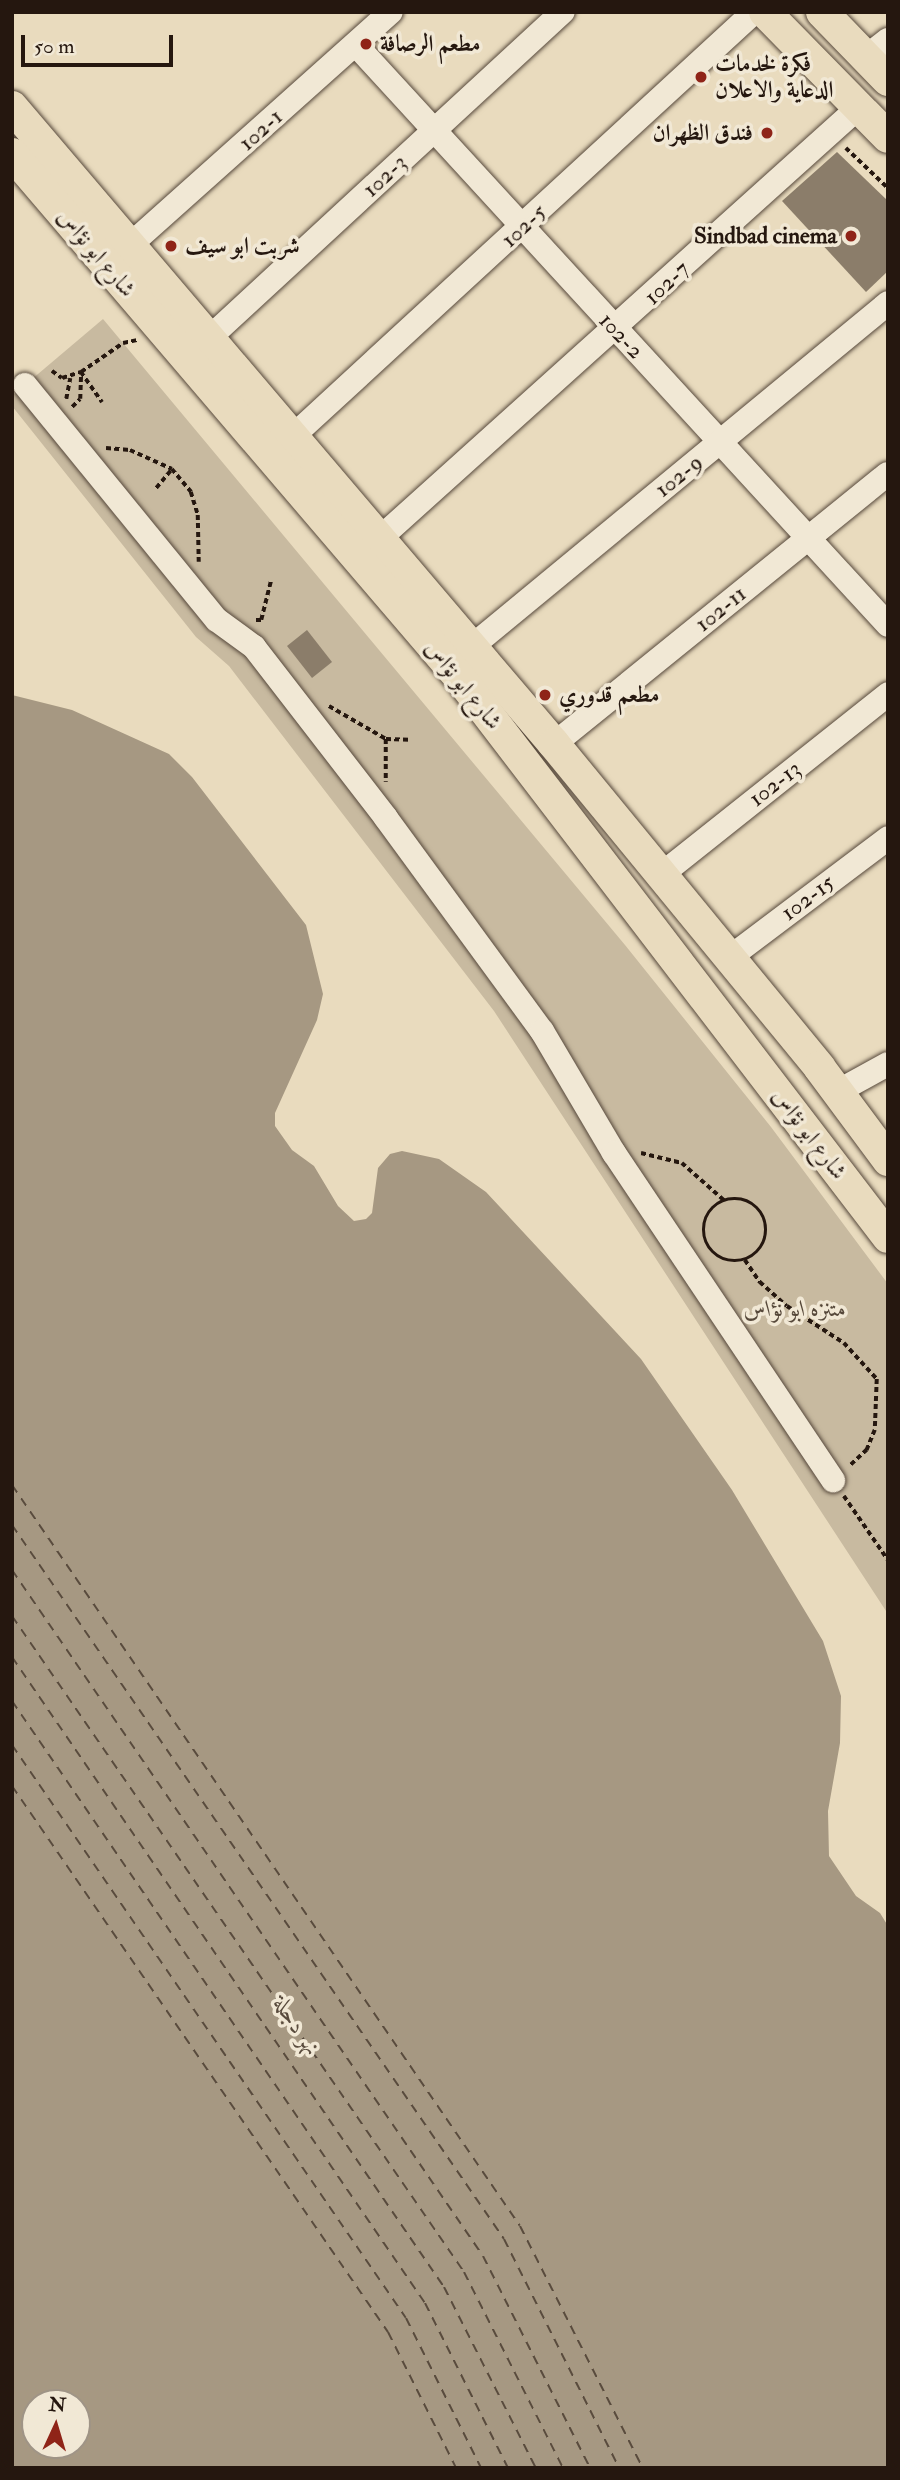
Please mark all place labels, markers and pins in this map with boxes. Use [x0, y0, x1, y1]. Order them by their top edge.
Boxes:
place label: مطعم الرصافة [380, 30, 480, 58]
marker: مطعم الرصافة [358, 36, 374, 52]
place label: فكرة لخدمات الدعاية والاعلان [715, 50, 834, 104]
marker: فكرة لخدمات الدعاية والاعلان [693, 69, 709, 85]
place label: فندق الظهران [652, 119, 753, 147]
marker: فندق الظهران [759, 125, 775, 141]
place label: Sindbad cinema [694, 222, 837, 250]
marker: Sindbad cinema [843, 228, 859, 244]
place label: شربت ابو سيف [185, 232, 300, 260]
marker: شربت ابو سيف [163, 238, 179, 254]
place label: مطعم قدوري [559, 681, 659, 709]
marker: مطعم قدوري [537, 687, 553, 703]

